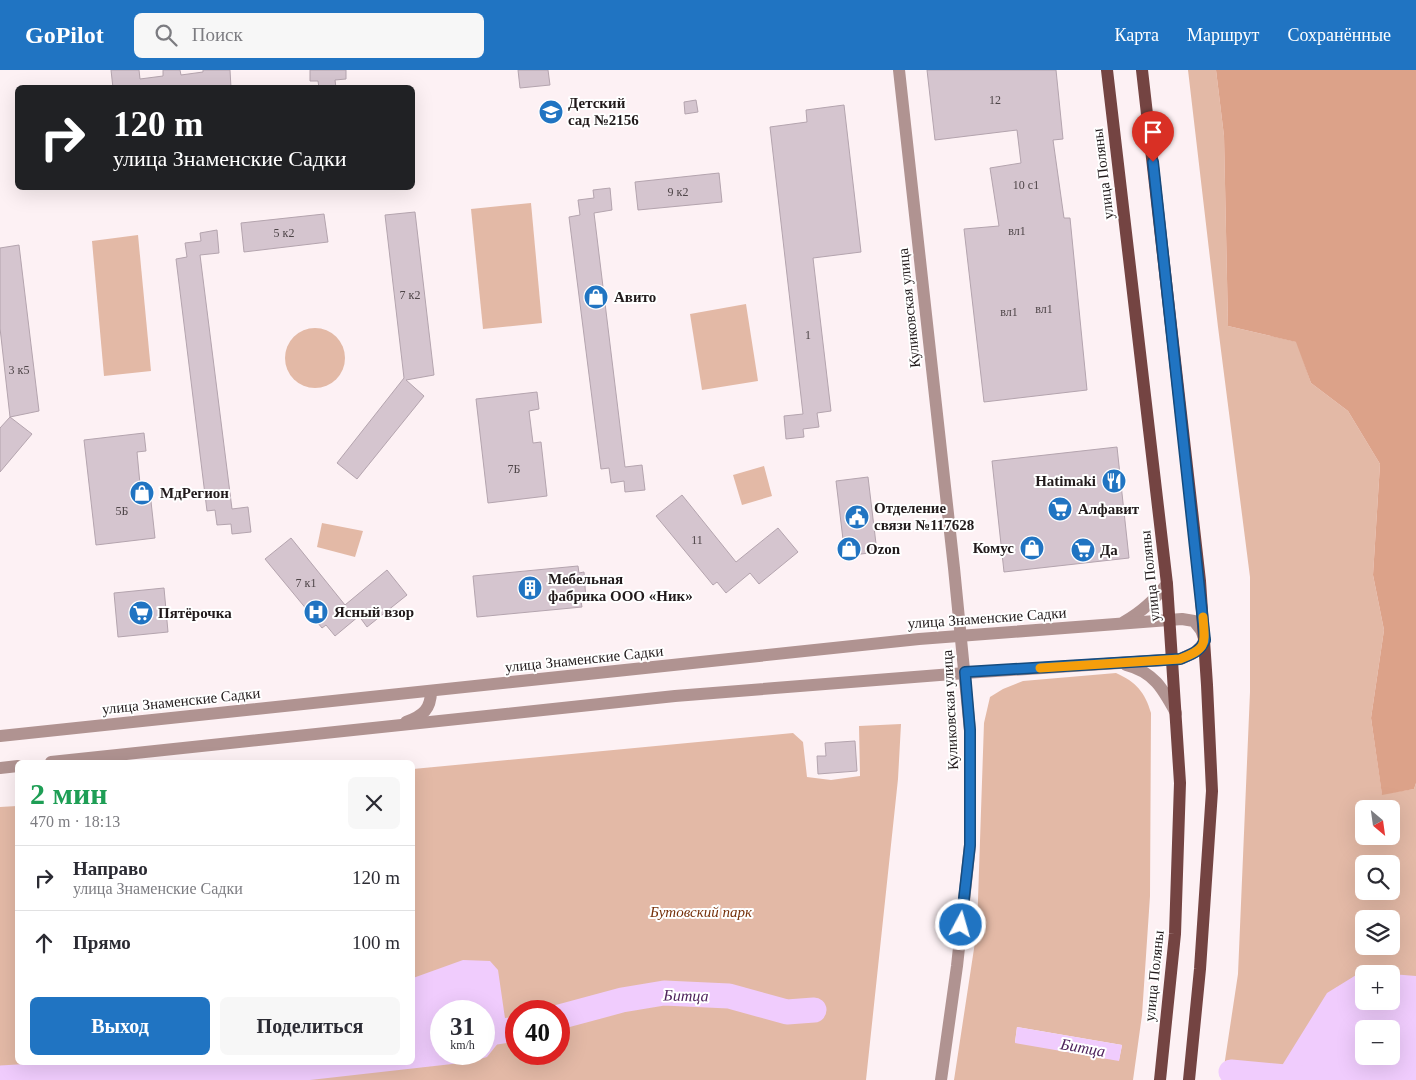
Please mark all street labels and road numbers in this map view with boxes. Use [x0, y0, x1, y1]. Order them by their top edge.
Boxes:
street label: улица Поляны [1089, 128, 1117, 220]
street label: Куликовская улица [895, 247, 923, 369]
street label: улица Поляны [1137, 530, 1163, 622]
street label: улица Знаменские Садки [907, 604, 1067, 632]
street label: улица Знаменские Садки [504, 643, 664, 675]
street label: Куликовская улица [939, 649, 961, 771]
street label: улица Знаменские Садки [101, 685, 261, 717]
street label: улица Поляны [1141, 930, 1167, 1022]

